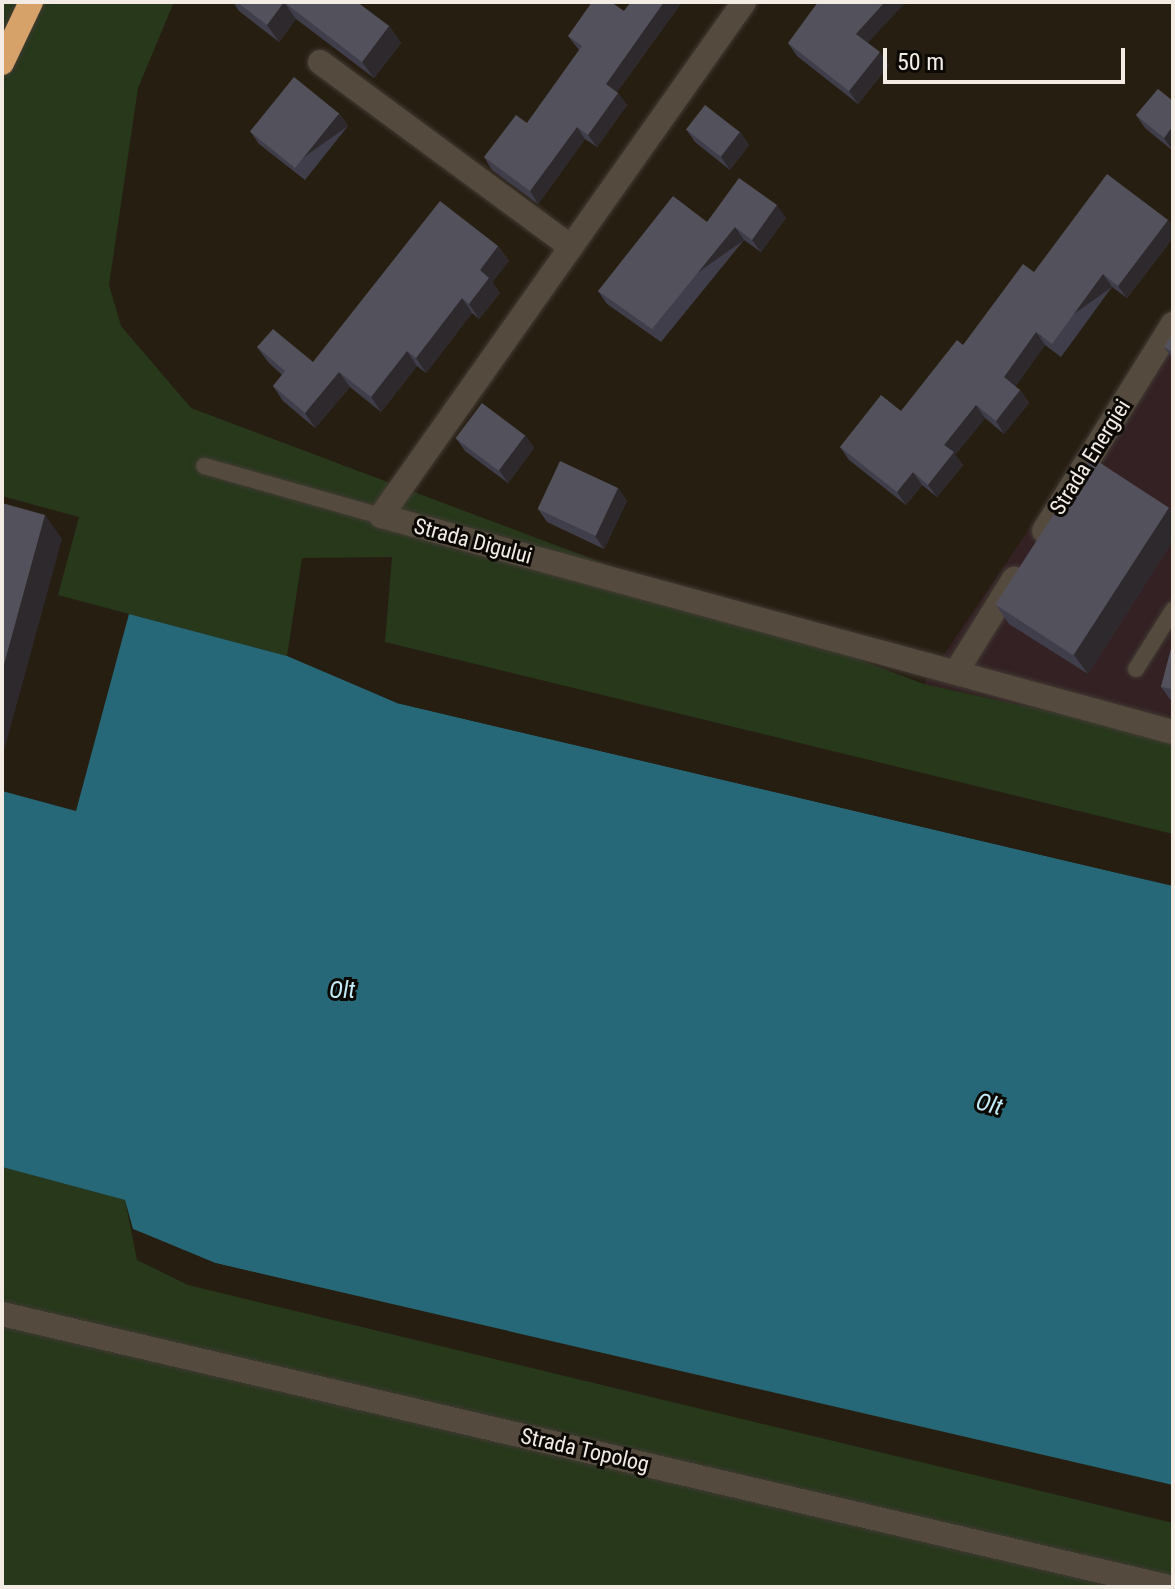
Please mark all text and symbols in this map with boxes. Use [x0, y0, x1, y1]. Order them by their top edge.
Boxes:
scale bar [887, 32, 1129, 82]
text: 50 m [897, 48, 944, 76]
street label: Strada Energiei [1044, 395, 1136, 519]
street label: Strada Digului [411, 513, 535, 569]
water label: Olt [329, 977, 355, 1005]
water label: Olt [973, 1088, 1005, 1122]
street label: Strada Topolog [518, 1422, 652, 1478]

